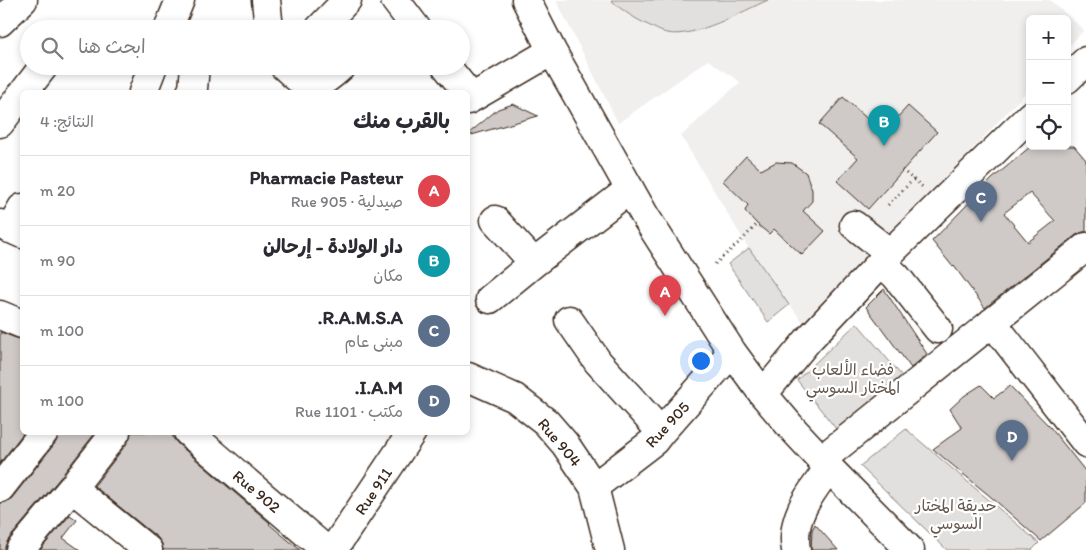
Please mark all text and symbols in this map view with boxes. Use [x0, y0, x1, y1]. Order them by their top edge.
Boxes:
map controls [1026, 15, 1071, 150]
button: + [1026, 15, 1071, 60]
search box [20, 20, 470, 75]
icon: search [38, 34, 66, 62]
text: ابحث هنا [78, 35, 146, 58]
button: − [1026, 60, 1071, 105]
pin: B [868, 105, 900, 146]
button: locate [1026, 105, 1071, 150]
text: بالقرب منك [353, 108, 450, 133]
text: النتائج: 4 [40, 112, 94, 131]
text: Pharmacie Pasteur [249, 166, 403, 189]
text: 20 m [40, 181, 75, 200]
text: A [429, 181, 439, 200]
pin: C [965, 181, 997, 222]
text: صيدلية · Rue 905 [291, 192, 403, 211]
text: دار الولادة - إرحالن [263, 235, 403, 258]
text: 90 m [40, 251, 75, 270]
text: B [429, 251, 439, 270]
text: مكان [373, 266, 403, 285]
pin: A [649, 275, 681, 316]
text: R.A.M.S.A. [318, 306, 403, 329]
text: 100 m [40, 321, 84, 340]
text: C [429, 321, 439, 340]
text: مبنى عام [345, 332, 403, 351]
your location [688, 348, 714, 374]
park label: فضاء الألعاب المختار السوسي [806, 359, 900, 402]
text: I.A.M. [355, 376, 403, 399]
text: 100 m [40, 391, 84, 410]
text: D [429, 391, 439, 410]
street label: Rue 905 [641, 397, 694, 451]
text: مكتب · Rue 1101 [295, 402, 403, 421]
street label: Rue 904 [534, 414, 586, 471]
pin: D [996, 420, 1028, 461]
street label: Rue 911 [351, 464, 396, 519]
street label: Rue 902 [229, 466, 285, 517]
park label: حديقة المختار السوسي [913, 496, 997, 538]

